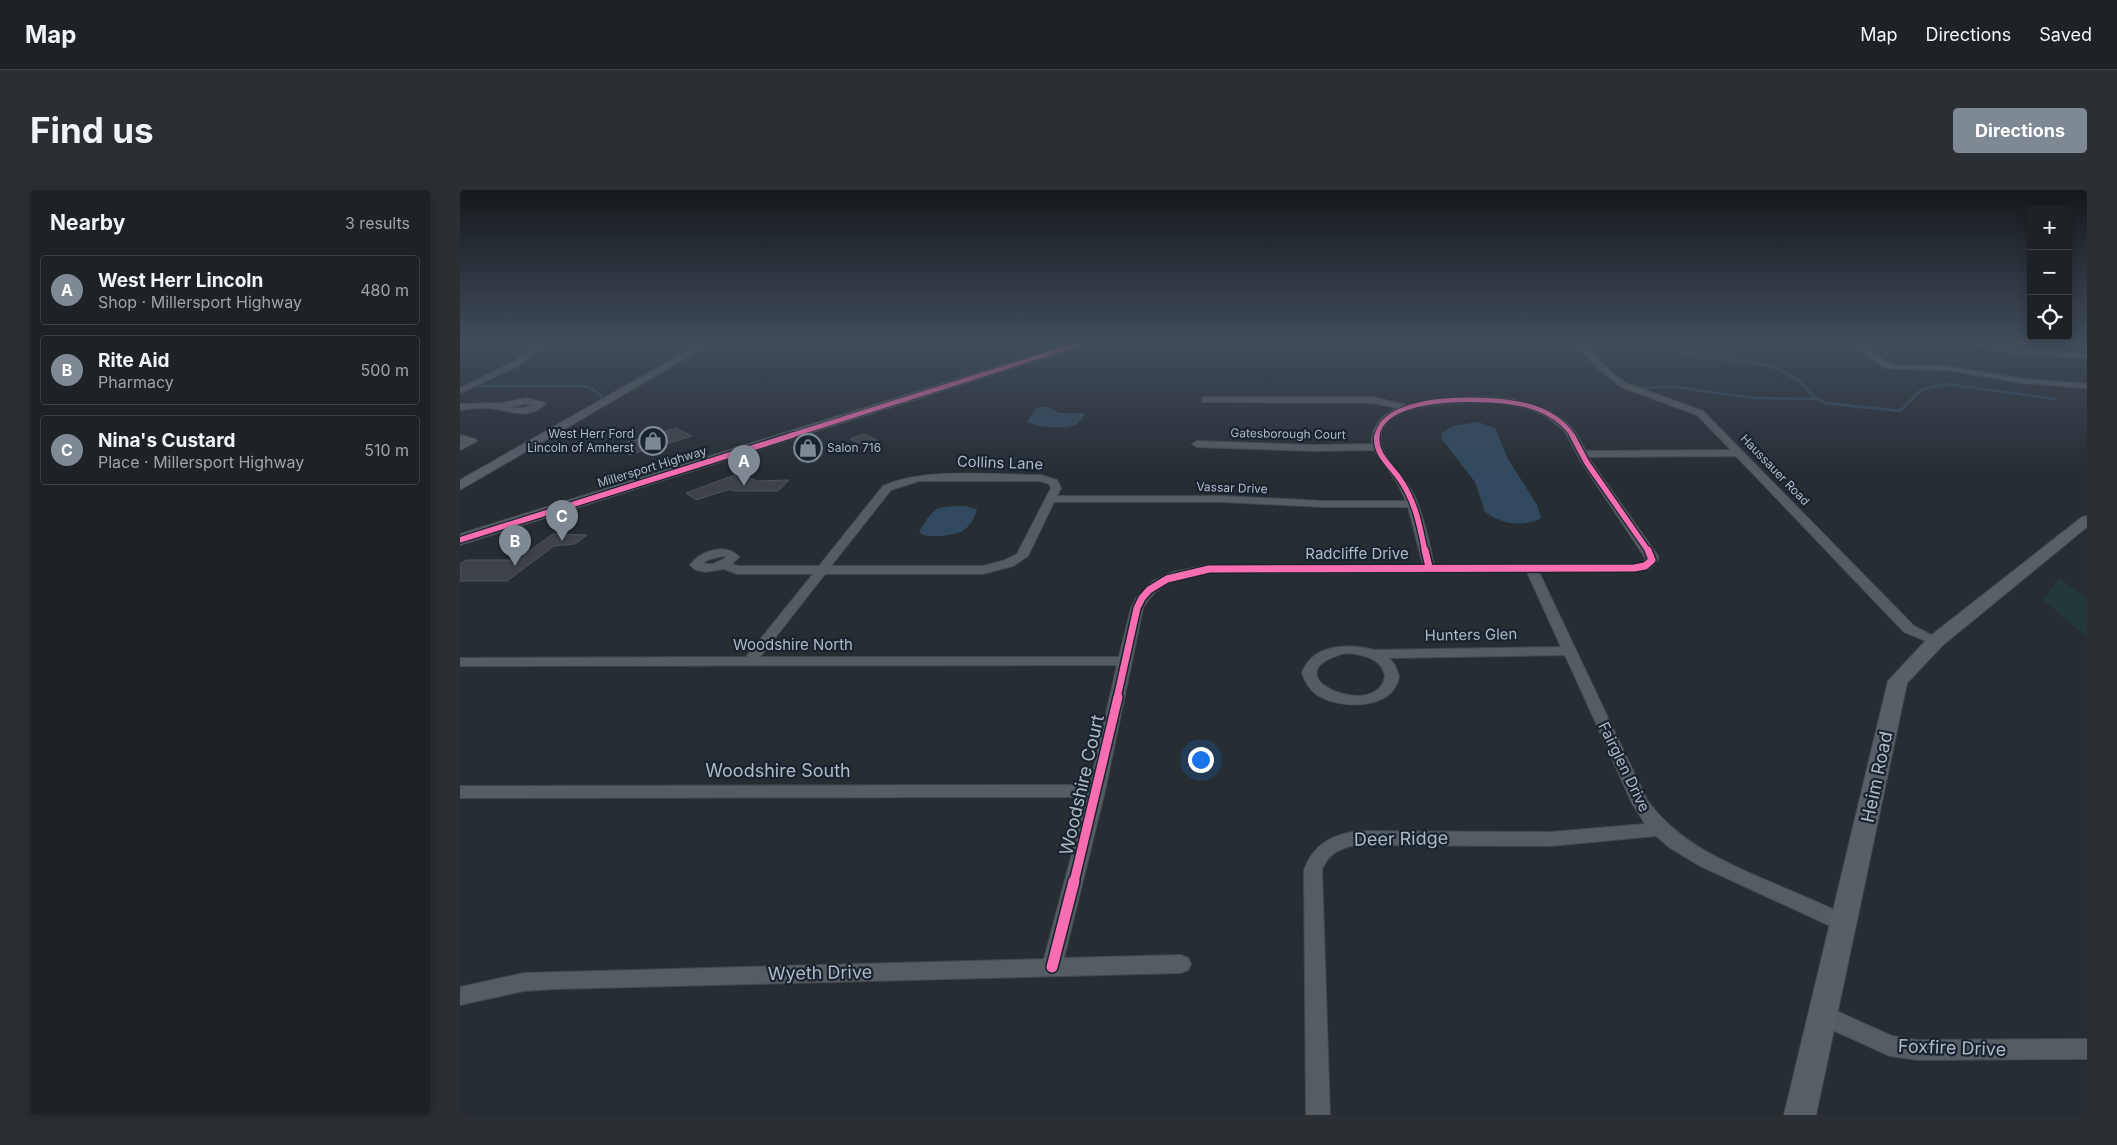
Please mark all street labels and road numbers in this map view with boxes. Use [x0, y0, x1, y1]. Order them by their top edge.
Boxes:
street label: Gatesborough Court [1230, 425, 1346, 442]
street label: Haussauer Road [1738, 431, 1813, 508]
street label: Millersport Highway [595, 443, 708, 490]
street label: Collins Lane [957, 451, 1044, 474]
street label: Vassar Drive [1196, 479, 1268, 496]
street label: Radcliffe Drive [1305, 544, 1409, 563]
street label: Hunters Glen [1425, 624, 1517, 645]
street label: Woodshire North [733, 635, 853, 654]
street label: Woodshire Court [1055, 713, 1108, 857]
street label: Fairglen Drive [1594, 719, 1654, 815]
street label: Heim Road [1857, 729, 1896, 824]
street label: Woodshire South [705, 760, 851, 781]
street label: Deer Ridge [1354, 827, 1448, 850]
street label: Wyeth Drive [768, 961, 872, 984]
street label: Foxfire Drive [1898, 1035, 2006, 1060]

